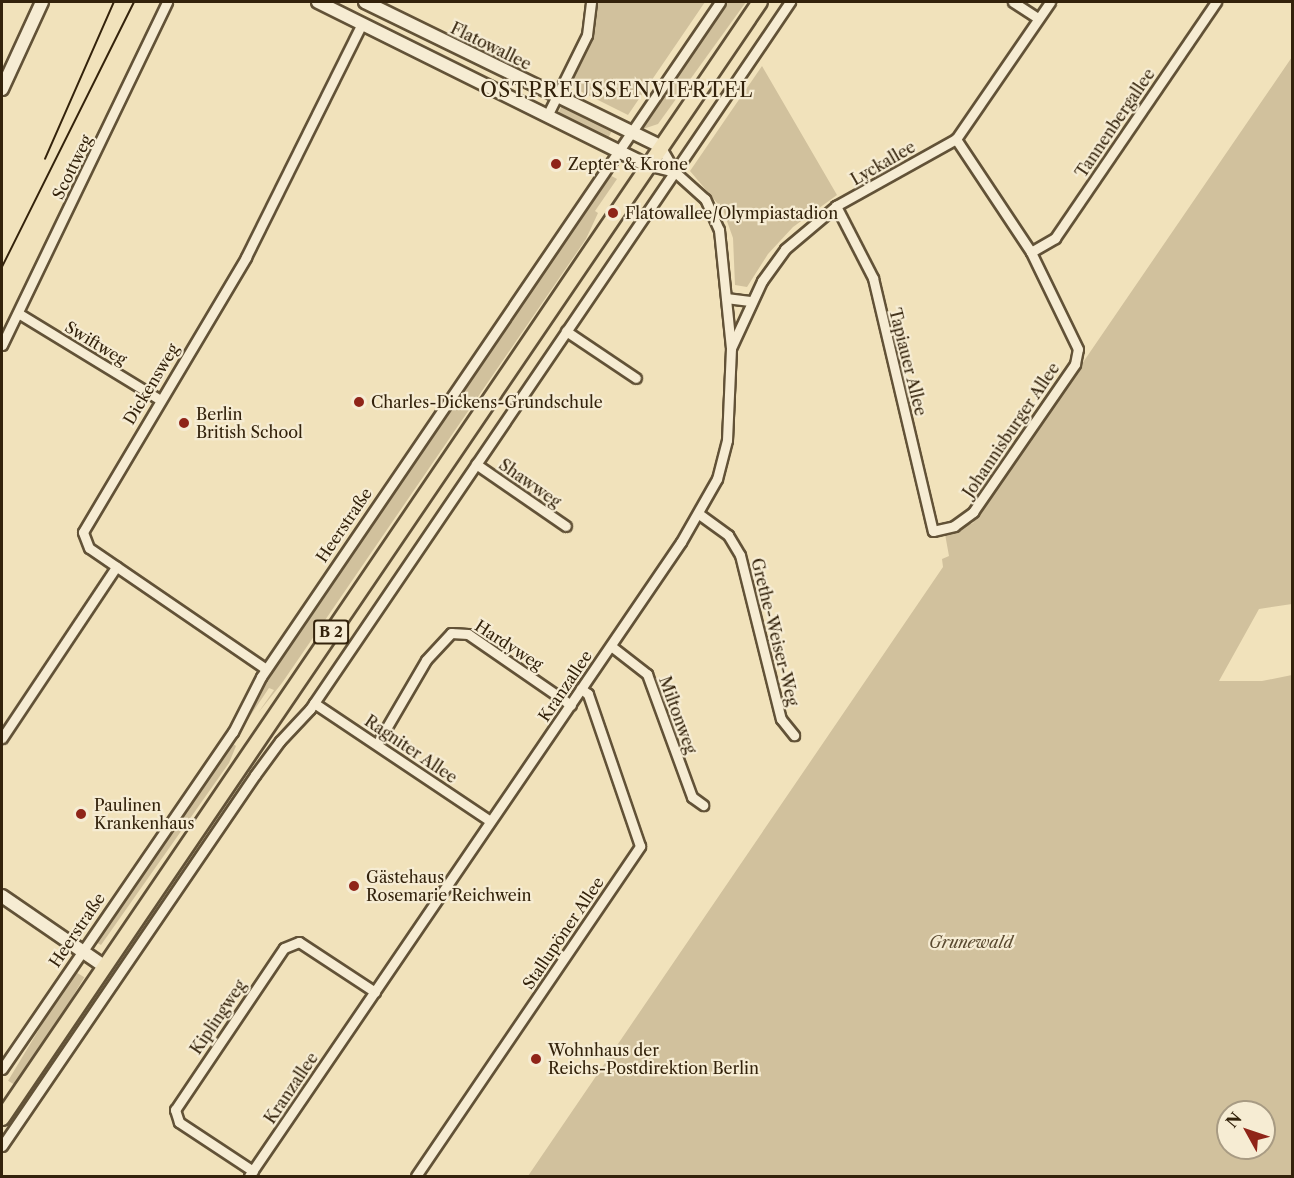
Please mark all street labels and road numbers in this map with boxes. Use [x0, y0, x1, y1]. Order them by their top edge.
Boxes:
street label: Flatowallee [448, 18, 534, 74]
street label: Tannenbergallee [1071, 65, 1159, 181]
street label: Scottweg [48, 132, 96, 202]
street label: Lyckallee [847, 137, 919, 189]
street label: Tapiauer Allee [885, 306, 931, 418]
street label: Swiftweg [62, 317, 130, 369]
street label: Dickensweg [119, 340, 183, 428]
street label: Johannisburger Allee [958, 359, 1064, 501]
street label: Shawweg [495, 455, 565, 511]
street label: Heerstraße [312, 484, 376, 566]
street label: Grethe-Weiser-Weg [747, 556, 803, 708]
street label: Hardyweg [471, 616, 547, 674]
road number: B 2 [313, 620, 349, 644]
street label: Kranzallee [534, 647, 596, 725]
street label: Miltonweg [655, 674, 701, 756]
street label: Ragniter Allee [361, 711, 461, 787]
street label: Stallupöner Allee [518, 873, 608, 993]
street label: Heerstraße [45, 889, 109, 971]
street label: Kiplingweg [186, 976, 250, 1058]
street label: Kranzallee [260, 1049, 322, 1127]

